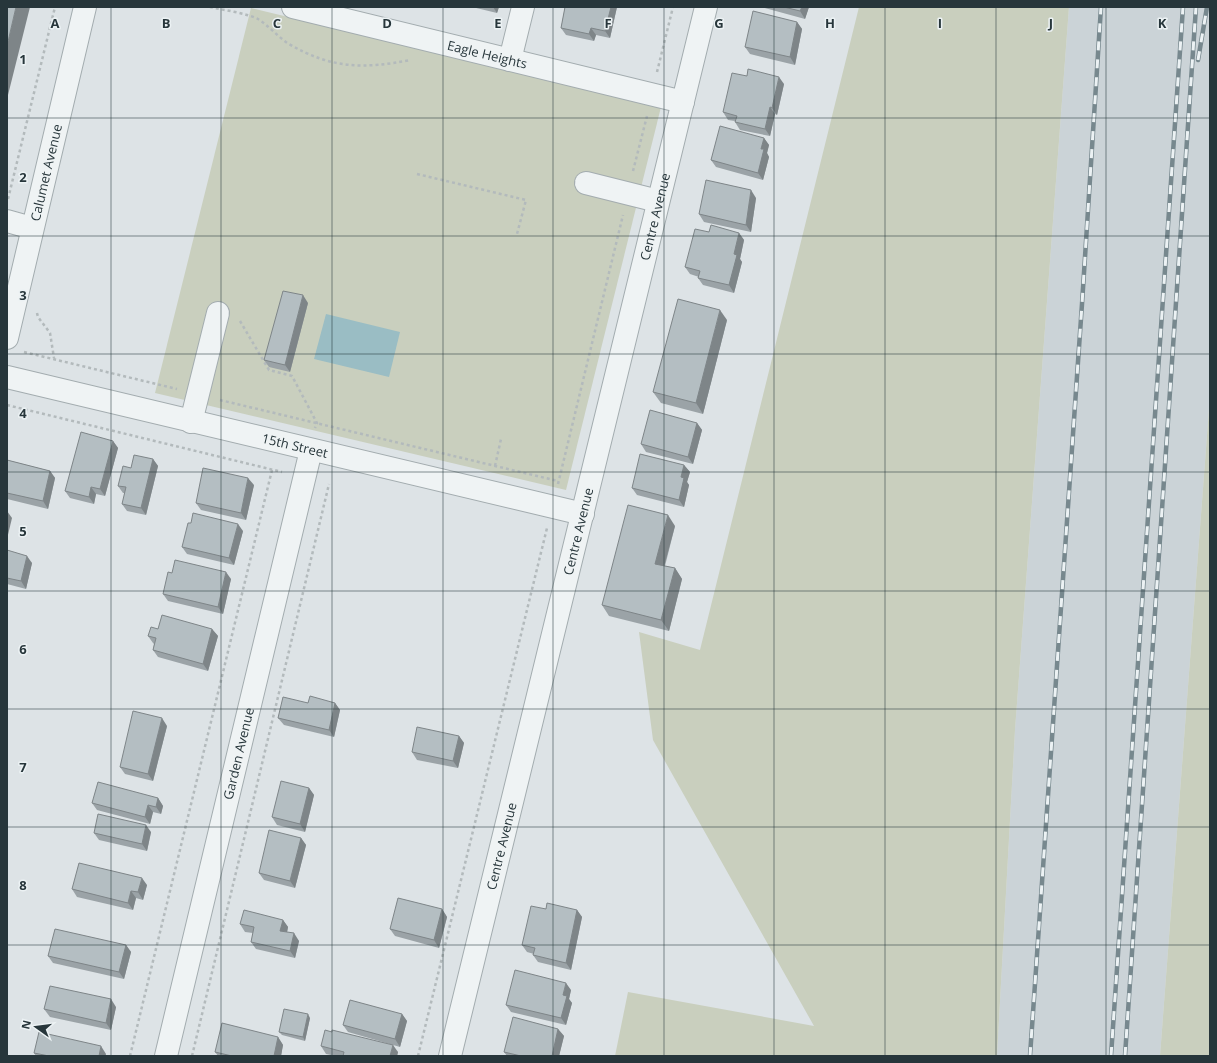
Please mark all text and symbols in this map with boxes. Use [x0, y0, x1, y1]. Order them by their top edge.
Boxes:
text: A [51, 14, 60, 32]
text: B [162, 14, 171, 32]
text: C [273, 14, 281, 32]
text: D [382, 14, 392, 32]
text: E [494, 14, 502, 32]
text: F [604, 14, 612, 32]
text: G [714, 14, 724, 32]
text: H [825, 14, 835, 32]
text: I [938, 14, 942, 32]
text: J [1048, 14, 1053, 32]
text: K [1158, 14, 1167, 32]
street label: Eagle Heights [446, 36, 529, 73]
text: 1 [19, 50, 27, 68]
street label: Calumet Avenue [26, 122, 66, 223]
text: 2 [19, 168, 27, 186]
street label: Centre Avenue [635, 171, 674, 262]
text: 3 [19, 286, 27, 304]
text: 4 [19, 404, 27, 422]
street label: 15th Street [260, 429, 330, 462]
street label: Centre Avenue [559, 486, 597, 577]
text: 5 [19, 522, 27, 540]
text: 6 [19, 640, 27, 658]
street label: Garden Avenue [219, 706, 258, 801]
text: 7 [19, 758, 27, 776]
street label: Centre Avenue [482, 801, 521, 892]
text: 8 [19, 876, 27, 894]
north arrow [16, 1007, 56, 1047]
text: N [17, 1018, 34, 1031]

